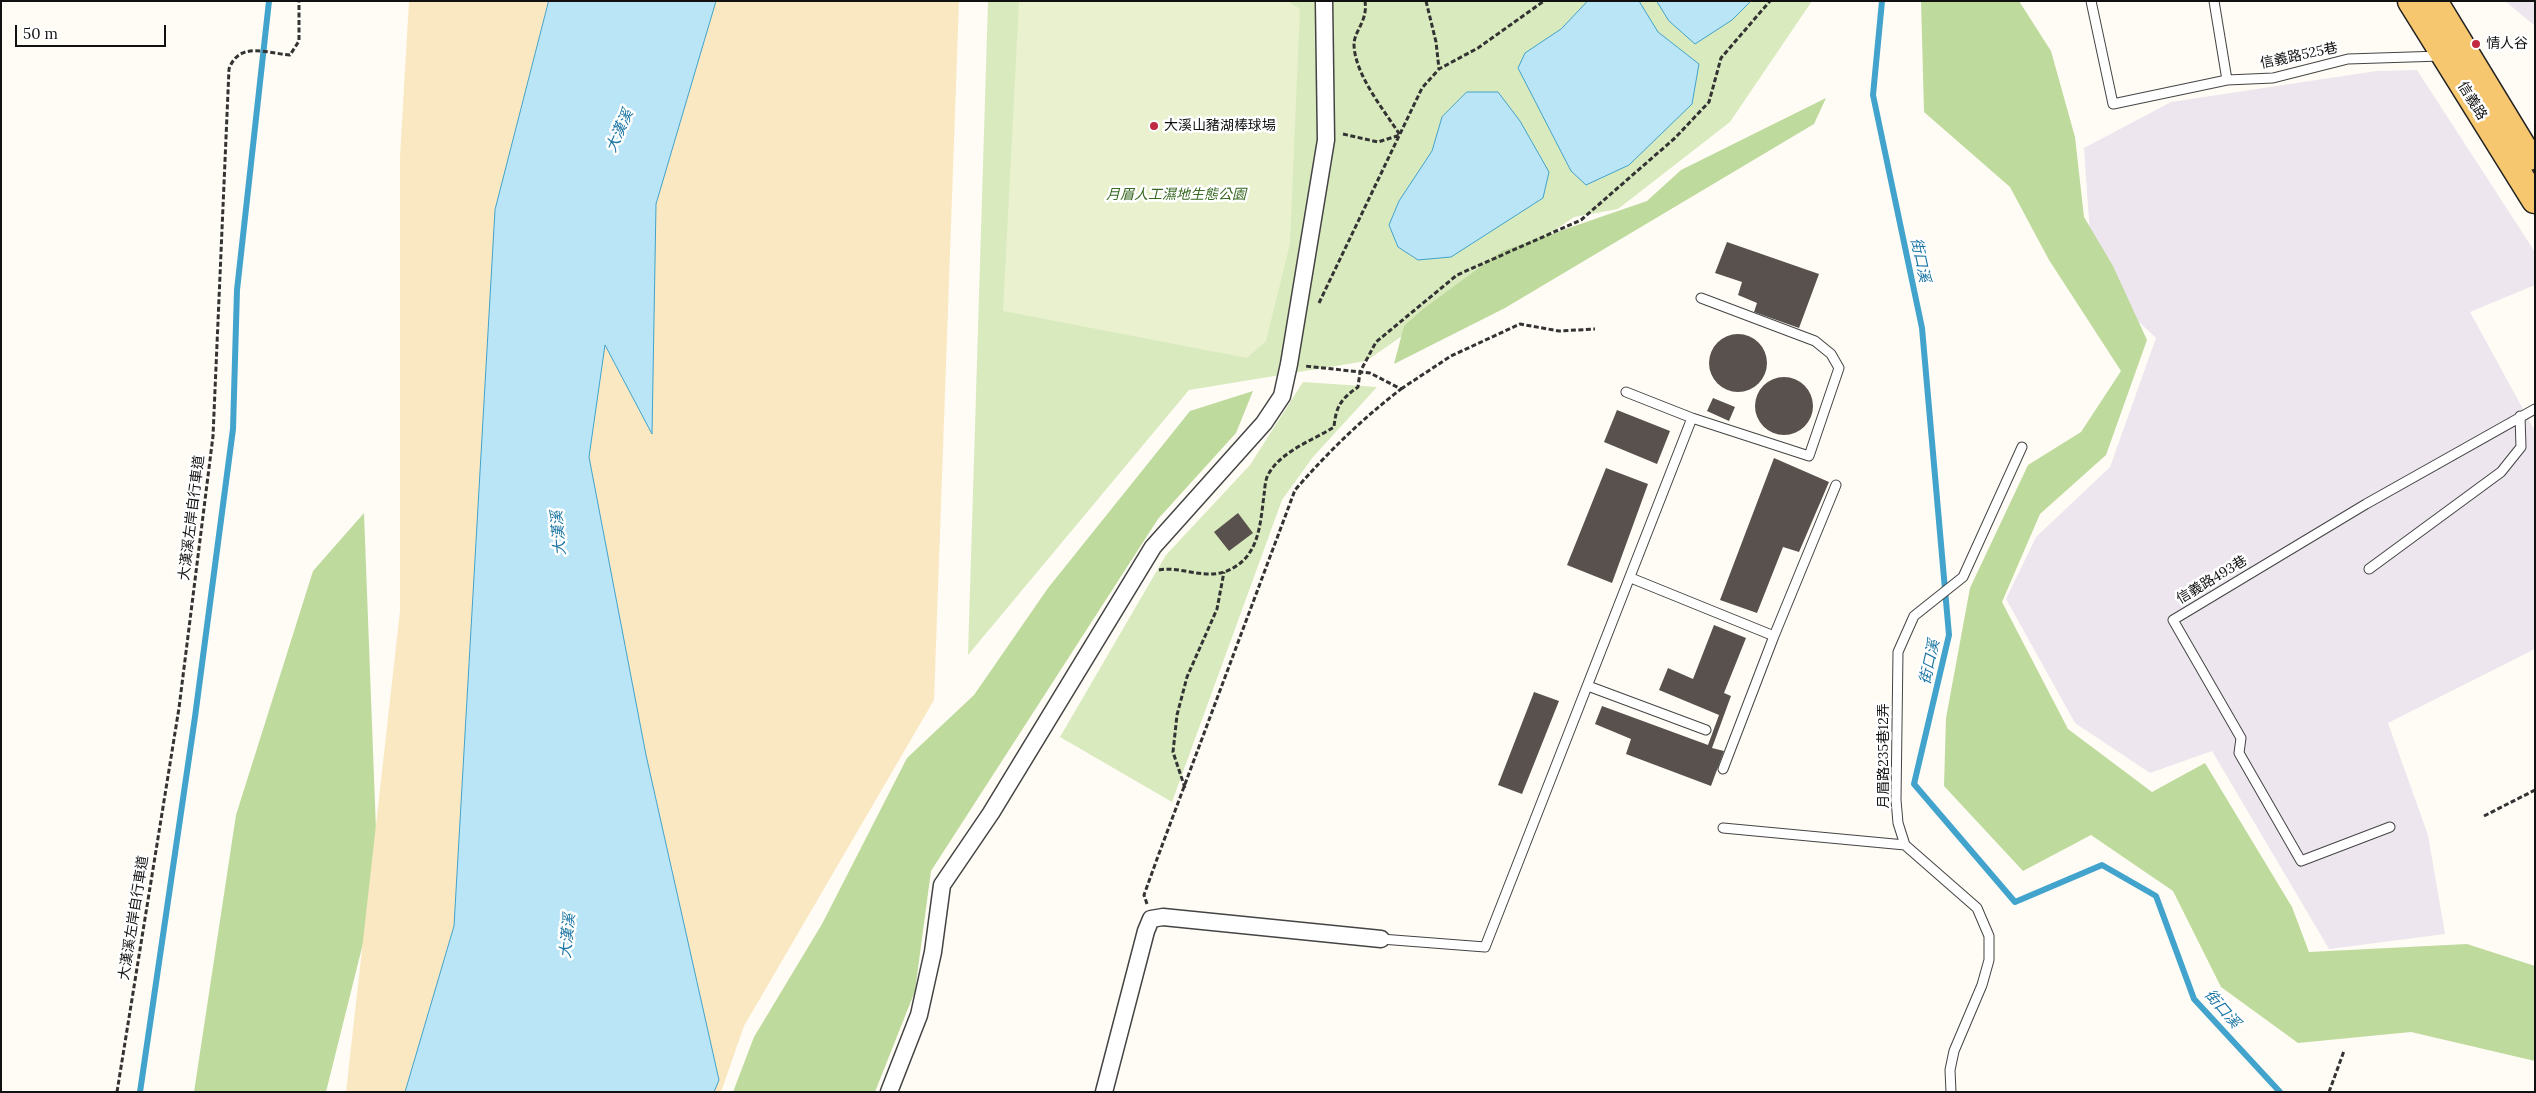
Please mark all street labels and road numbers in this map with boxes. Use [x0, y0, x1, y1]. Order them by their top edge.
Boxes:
street label: 信義路525巷 [2259, 40, 2339, 72]
street label: 信義路 [2454, 79, 2490, 123]
street label: 大漢溪左岸自行車道 [176, 454, 208, 582]
street label: 信義路493巷 [2174, 552, 2250, 608]
street label: 月眉路235巷12弄 [1876, 703, 1892, 809]
street label: 大漢溪左岸自行車道 [116, 854, 152, 982]

